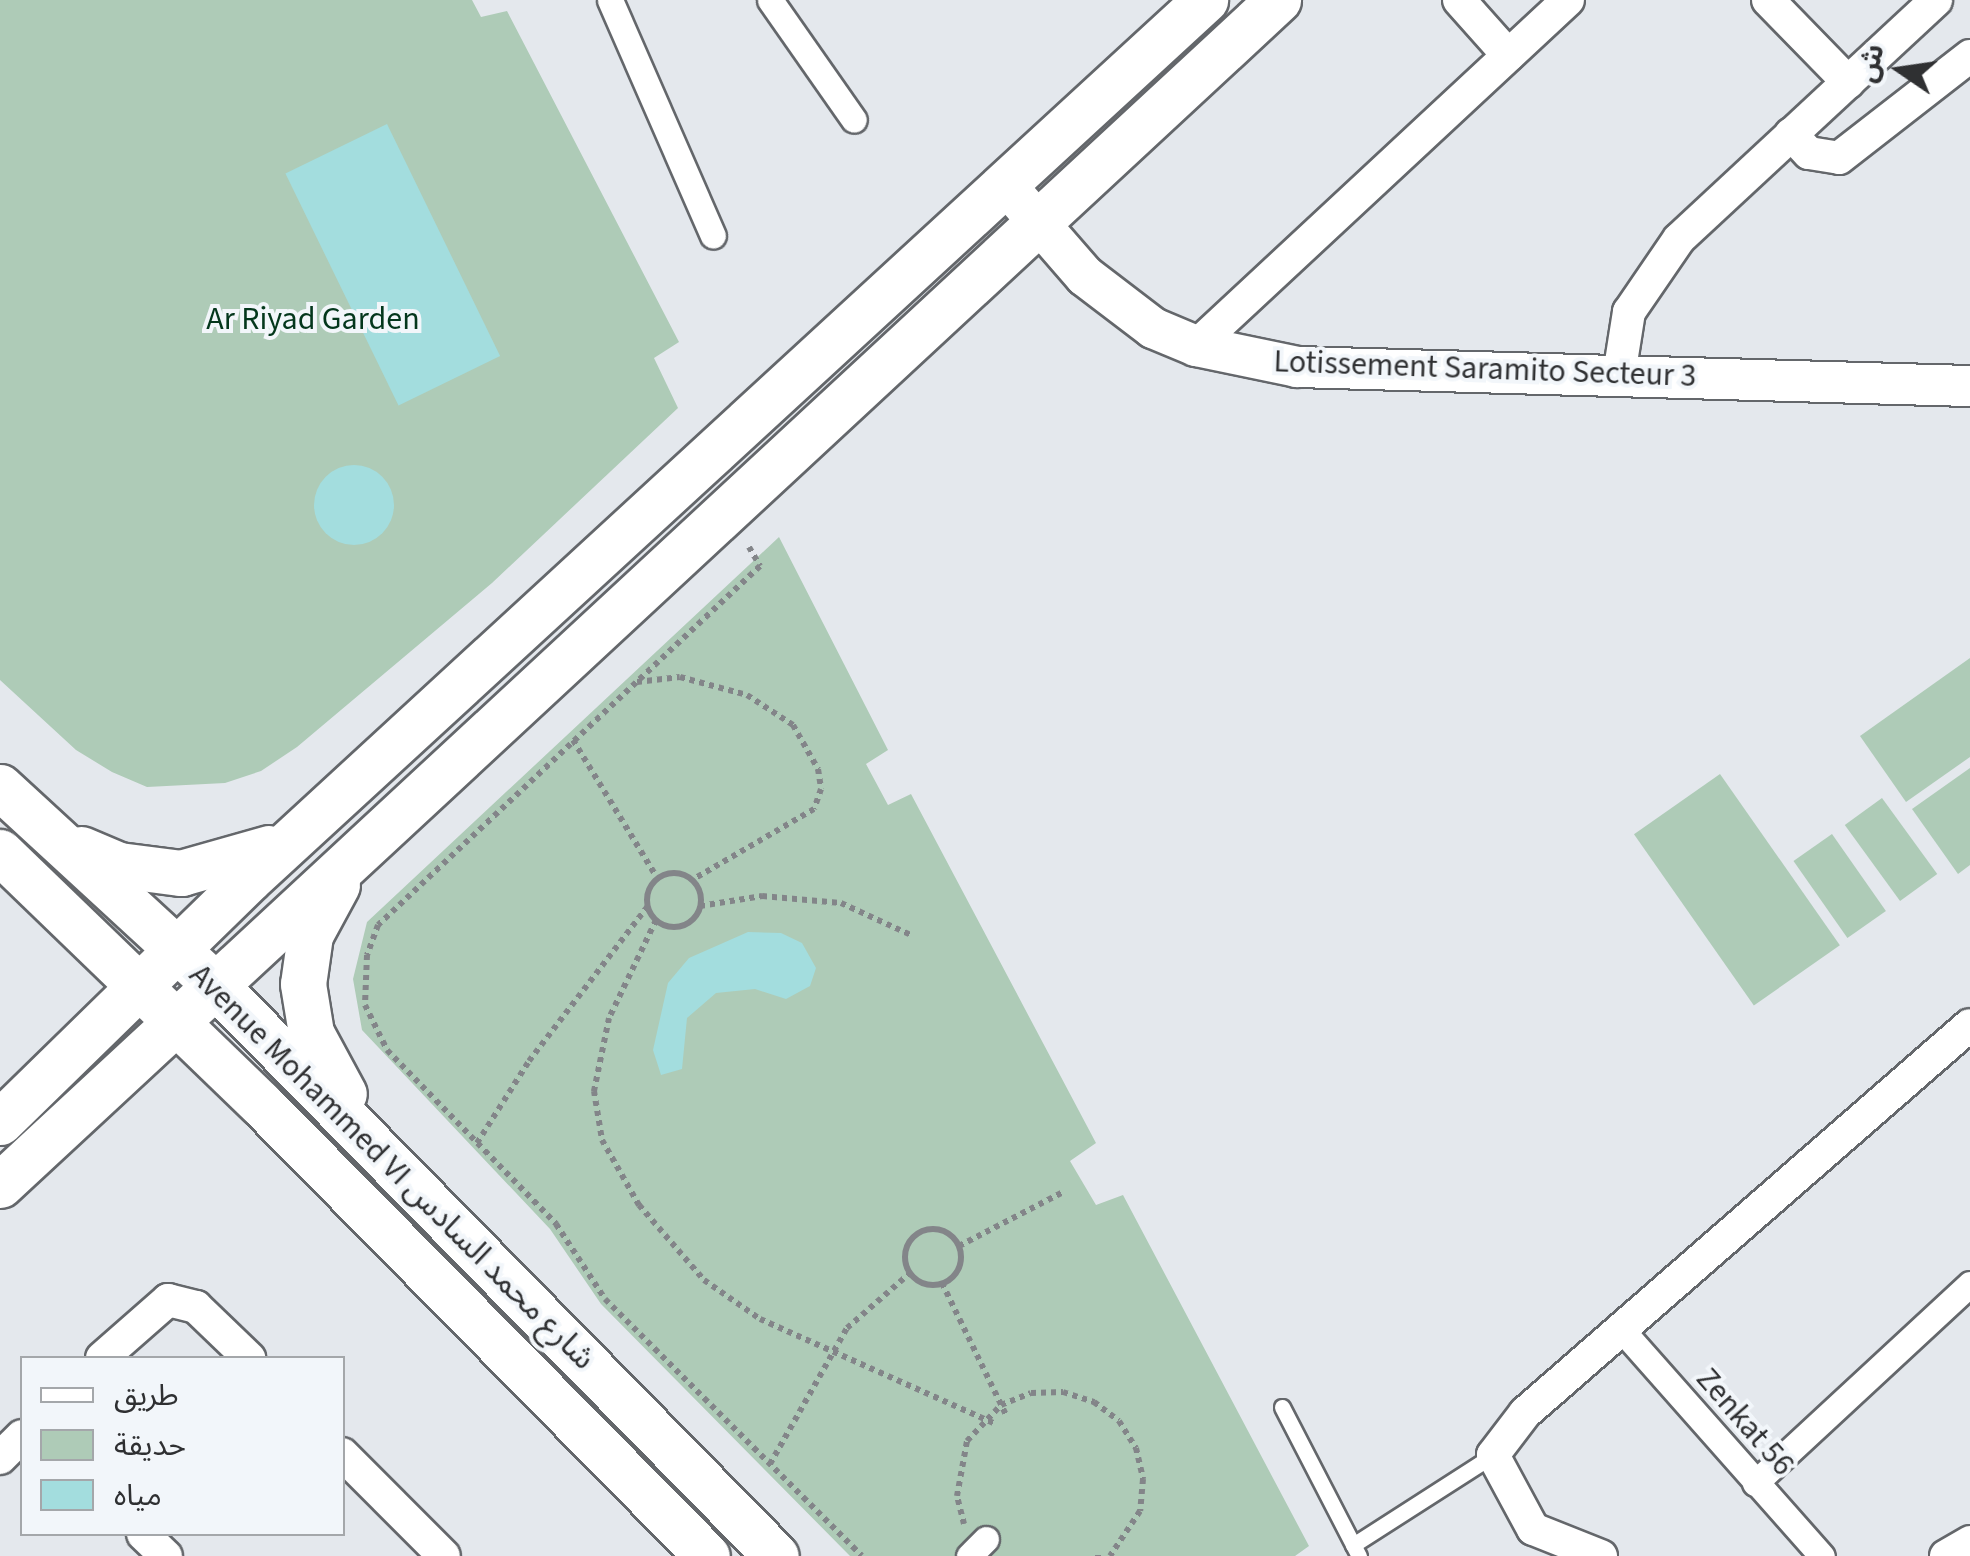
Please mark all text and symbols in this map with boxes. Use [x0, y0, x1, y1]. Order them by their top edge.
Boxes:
north arrow [1850, 20, 1950, 120]
text: ش [1847, 40, 1895, 86]
park label: Ar Riyad Garden [206, 300, 420, 338]
street label: Lotissement Saramito Secteur 3 [1273, 342, 1697, 396]
street label: Avenue Mohammed VI شارع محمد السادس [181, 956, 603, 1378]
legend [20, 1356, 345, 1536]
street label: Zenkat 56 [1688, 1360, 1802, 1484]
text: طريق [114, 1374, 179, 1417]
text: حديقة [114, 1424, 186, 1467]
text: مياه [114, 1474, 162, 1517]

